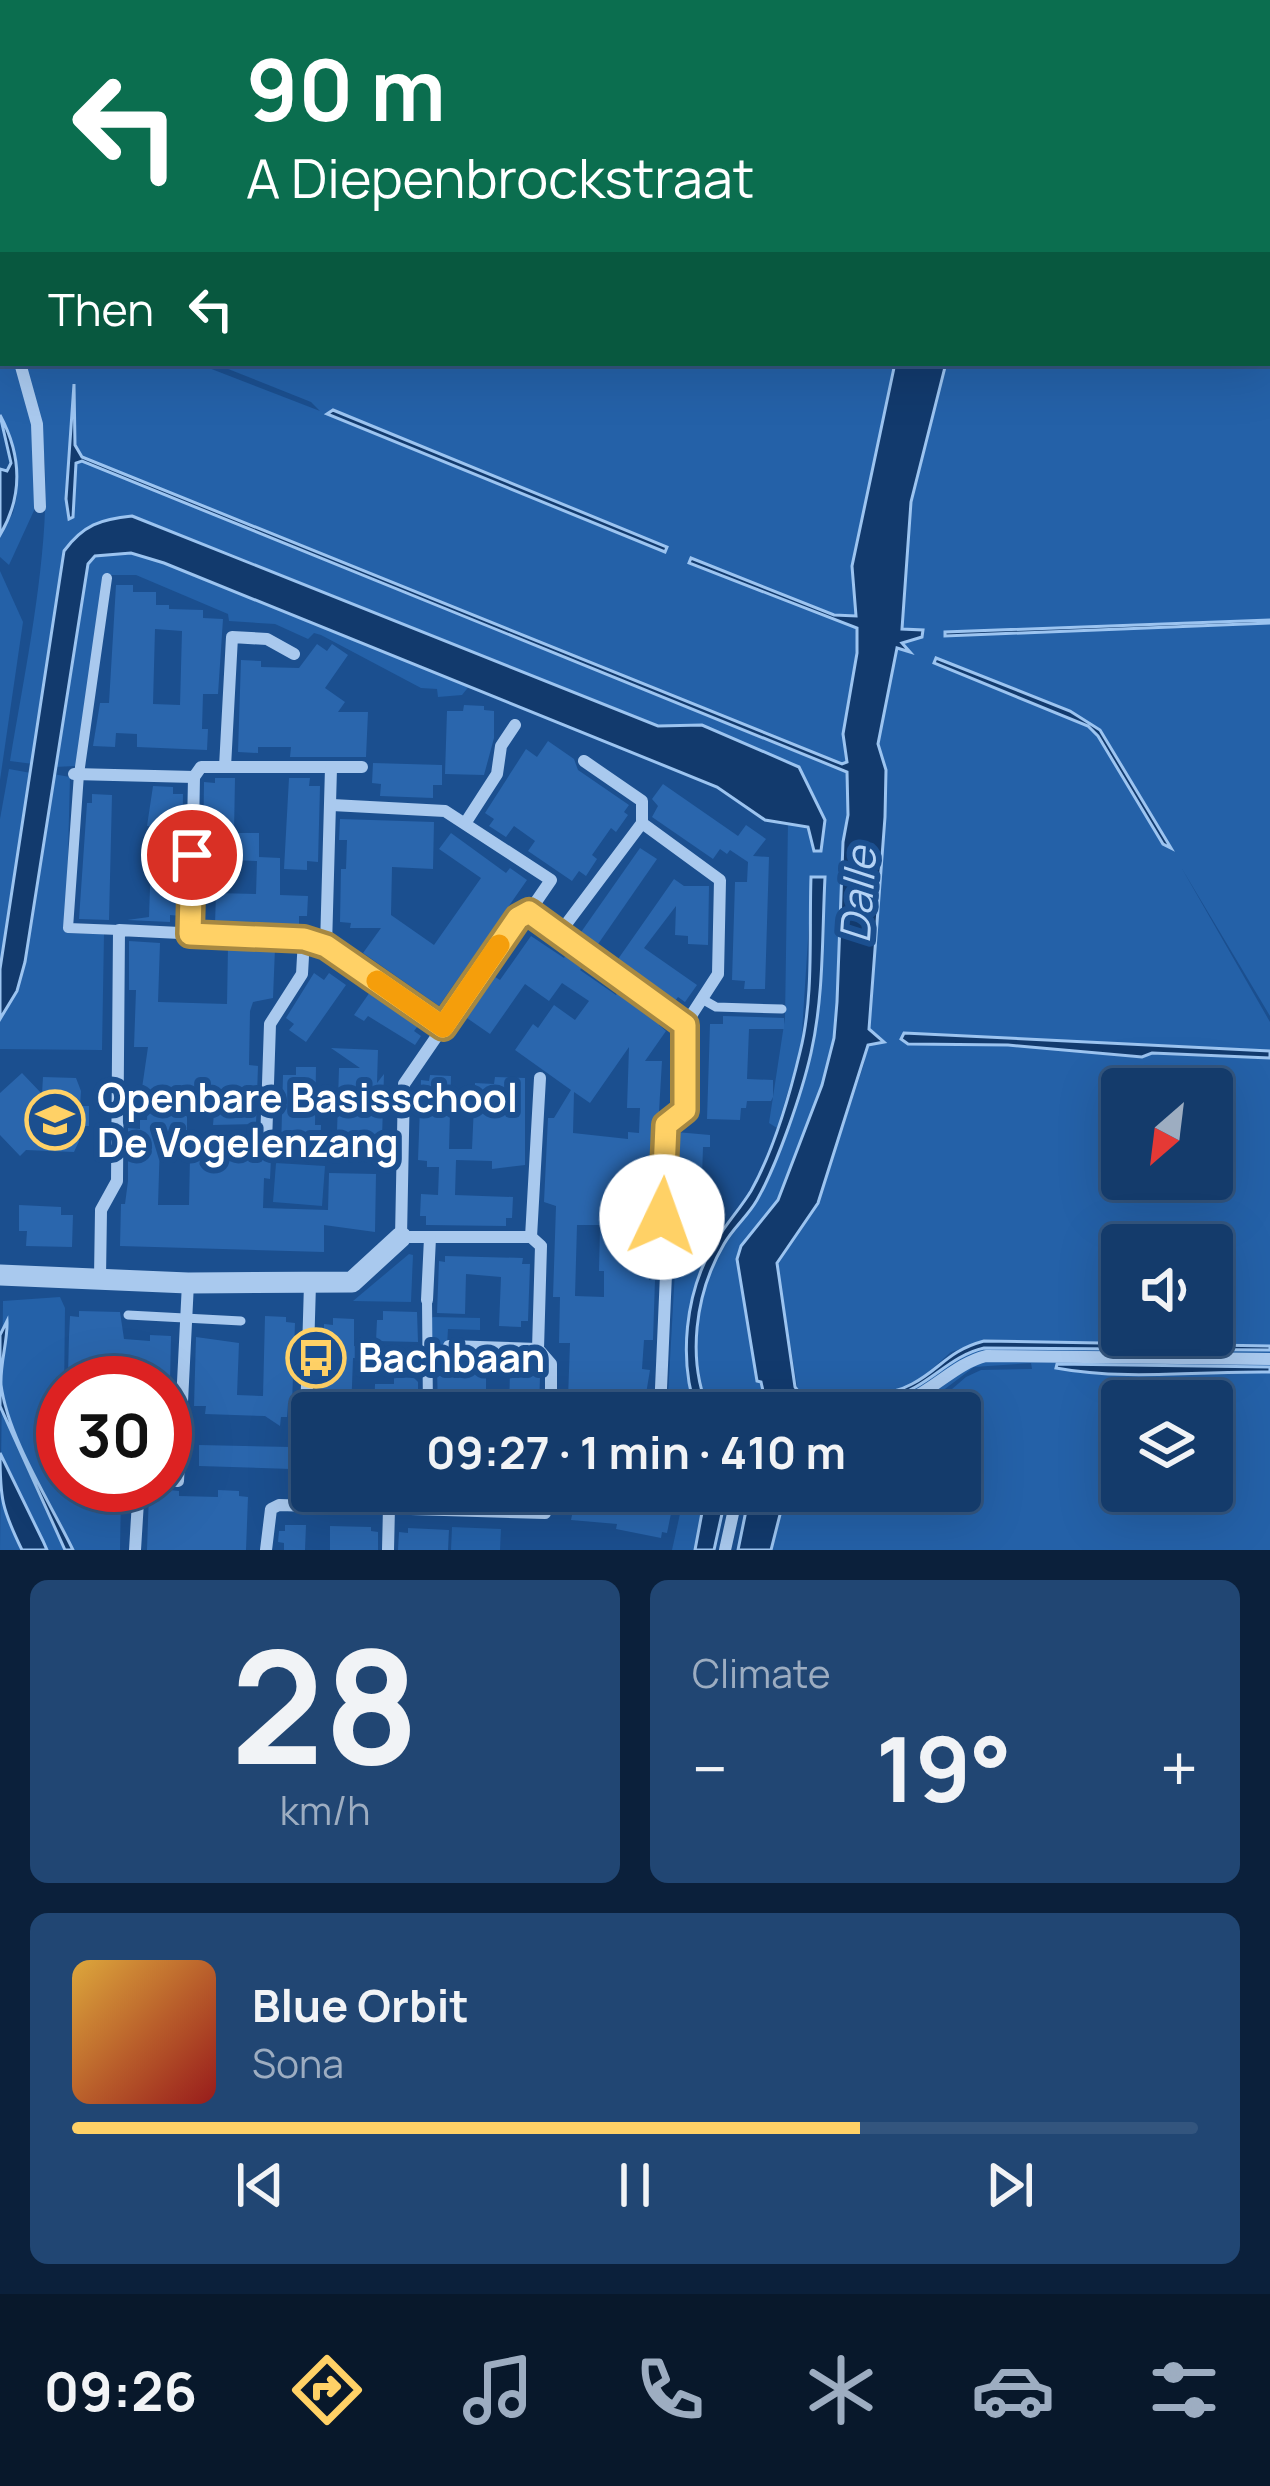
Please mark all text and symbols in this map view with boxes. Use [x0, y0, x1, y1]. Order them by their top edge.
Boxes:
text: 90 m [246, 31, 446, 146]
icon: left [48, 48, 204, 204]
text: A Diepenbrockstraat [246, 140, 754, 214]
icon: left [178, 276, 244, 342]
text: Then [48, 278, 154, 340]
pin [141, 804, 243, 906]
icon: arrive [159, 822, 225, 888]
water label: Dalle [825, 843, 889, 945]
north arrow [1101, 1068, 1233, 1200]
map controls [1101, 1068, 1233, 1512]
place label: Openbare Basisschool De Vogelenzang [97, 1070, 518, 1169]
school or university icon: Openbare Basisschool De Vogelenzang [24, 1089, 86, 1151]
position arrow [599, 1154, 725, 1280]
button: sound [1101, 1224, 1233, 1356]
bus stop icon: Bachbaan [285, 1327, 347, 1389]
place label: Bachbaan [358, 1330, 545, 1384]
speed limit sign: 30 [36, 1356, 192, 1512]
button: layers [1101, 1380, 1233, 1512]
text: 09:27 · 1 min · 410 m [426, 1421, 846, 1483]
text: 28 [231, 1598, 419, 1811]
text: Climate [692, 1646, 831, 1700]
text: 19° [876, 1706, 1012, 1829]
text: − [692, 1723, 728, 1813]
text: + [1160, 1723, 1198, 1813]
text: km/h [280, 1783, 370, 1837]
text: Blue Orbit [252, 1974, 469, 2036]
text: Sona [252, 2036, 344, 2090]
icon: previous [227, 2152, 293, 2218]
icon: pause [602, 2152, 668, 2218]
icon: next [977, 2152, 1043, 2218]
icon: directions [285, 2348, 369, 2432]
icon: music [456, 2348, 540, 2432]
icon: phone [628, 2348, 712, 2432]
icon: climate [799, 2348, 883, 2432]
icon: car [971, 2348, 1055, 2432]
icon: filters [1142, 2348, 1226, 2432]
text: 09:26 [44, 2353, 197, 2427]

